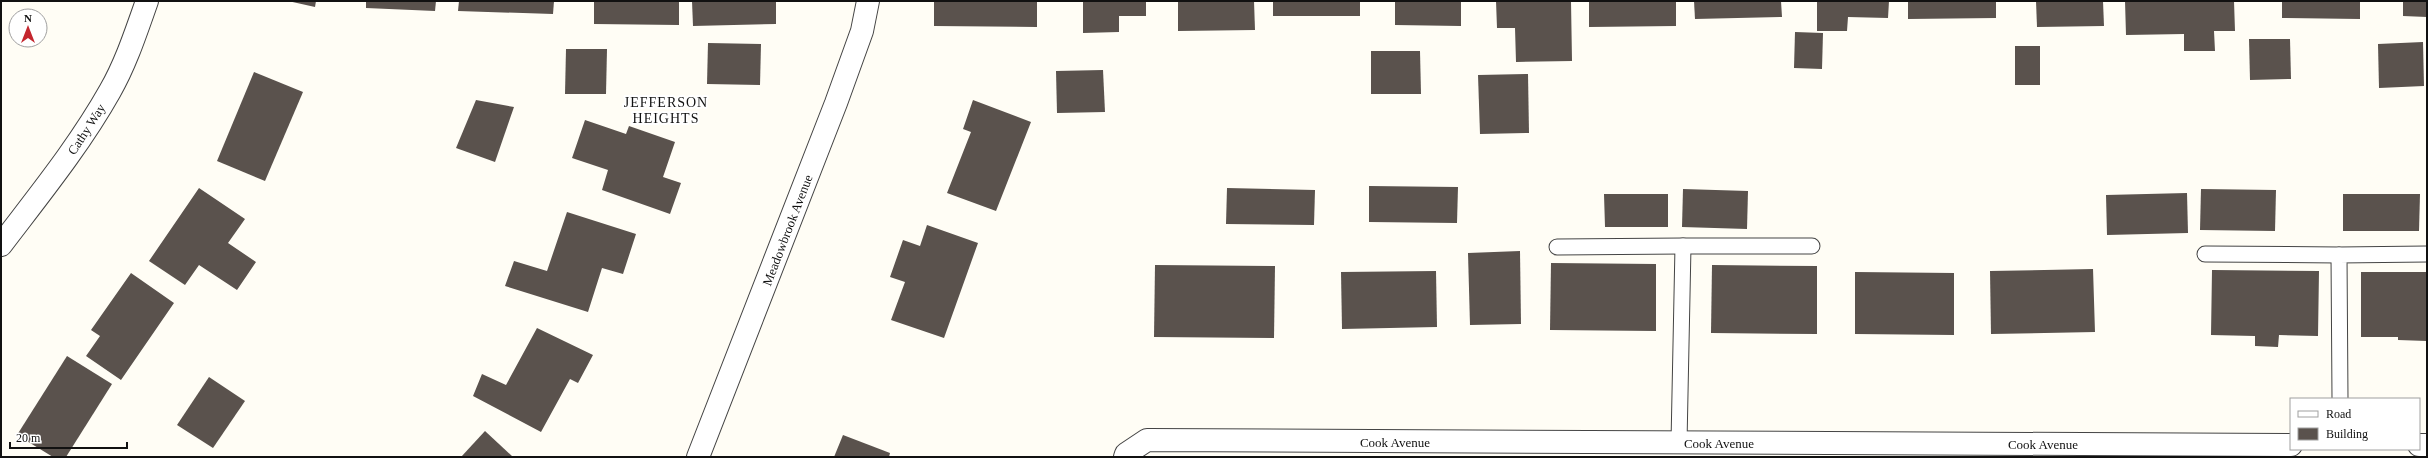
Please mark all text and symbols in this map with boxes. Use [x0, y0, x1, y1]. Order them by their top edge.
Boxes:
north arrow [8, 8, 48, 48]
text: N [24, 12, 32, 24]
district label: JEFFERSON HEIGHTS [624, 95, 708, 126]
street label: Cathy Way [64, 101, 109, 158]
street label: Meadowbrook Avenue [759, 172, 816, 288]
legend [2290, 398, 2420, 450]
text: Road [2326, 407, 2351, 421]
scale bar [10, 424, 127, 450]
text: Building [2326, 427, 2368, 441]
text: 20 m [16, 431, 41, 445]
street label: Cook Avenue [1360, 435, 1430, 450]
street label: Cook Avenue [1684, 436, 1754, 451]
street label: Cook Avenue [2008, 437, 2078, 452]

